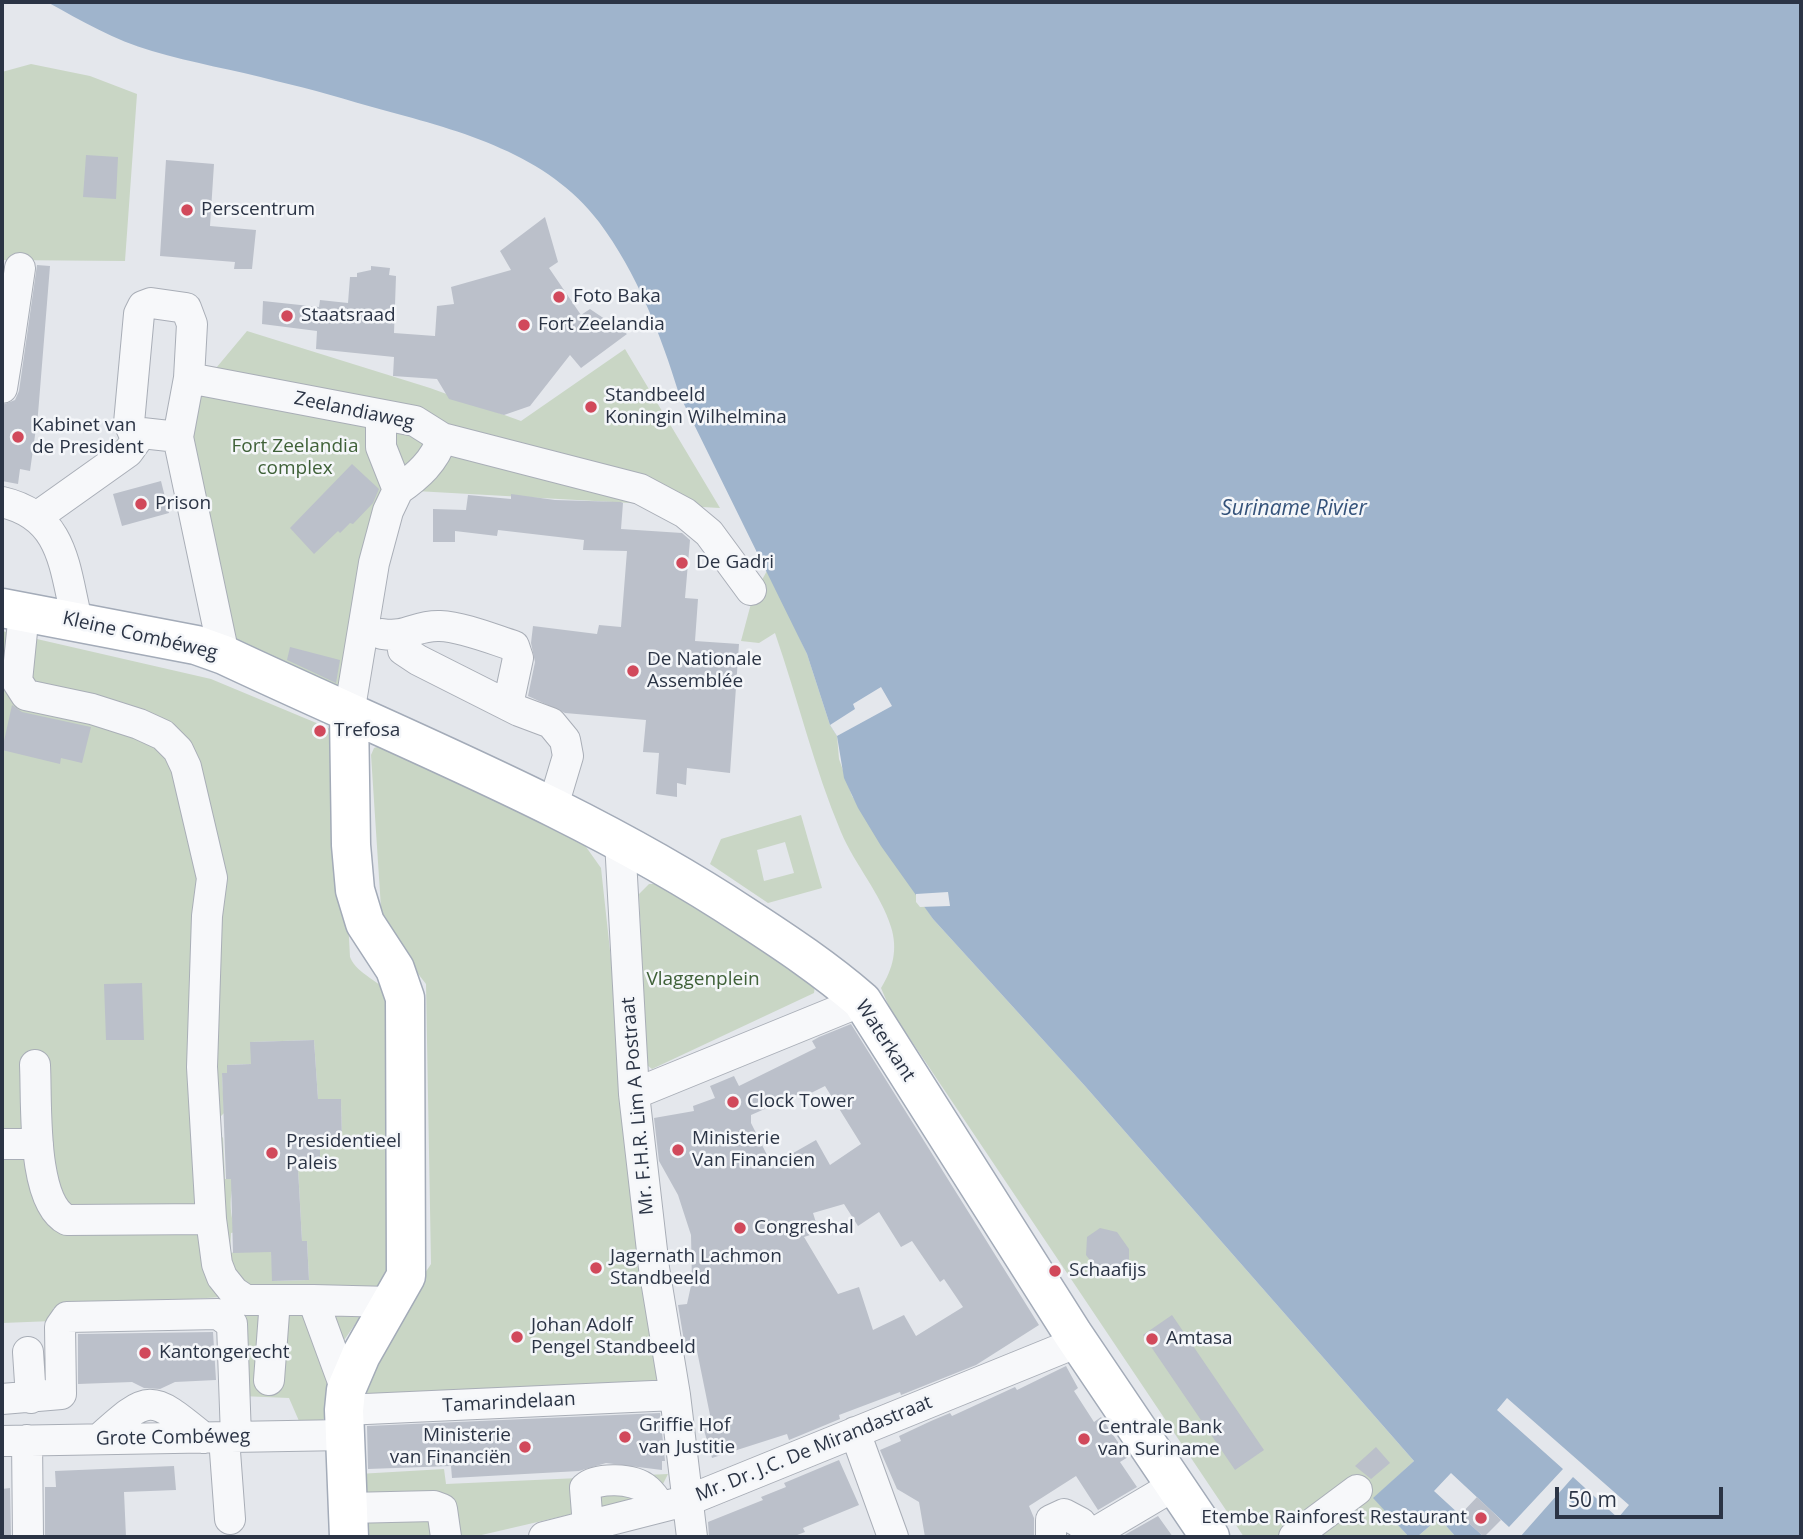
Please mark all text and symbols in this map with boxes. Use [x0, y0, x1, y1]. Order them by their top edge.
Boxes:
place label: Perscentrum [201, 199, 315, 221]
marker: Perscentrum [179, 202, 195, 218]
place label: Foto Baka [573, 286, 661, 308]
marker: Foto Baka [551, 289, 567, 305]
place label: Staatsraad [301, 305, 396, 327]
marker: Staatsraad [279, 308, 295, 324]
place label: Fort Zeelandia [538, 314, 665, 336]
marker: Fort Zeelandia [516, 317, 532, 333]
place label: Standbeeld Koningin Wilhelmina [605, 385, 787, 429]
street label: Zeelandiaweg [292, 387, 416, 435]
marker: Standbeeld Koningin Wilhelmina [583, 399, 599, 415]
place label: Kabinet van de President [32, 415, 144, 459]
marker: Kabinet van de President [10, 429, 26, 445]
park label: Fort Zeelandia complex [232, 436, 358, 480]
place label: Prison [155, 493, 211, 515]
marker: Prison [133, 496, 149, 512]
water label: Suriname Rivier [1221, 496, 1367, 522]
place label: De Gadri [696, 552, 774, 574]
marker: De Gadri [674, 555, 690, 571]
street label: Kleine Combéweg [60, 607, 220, 665]
place label: De Nationale Assemblée [647, 649, 762, 693]
marker: De Nationale Assemblée [625, 663, 641, 679]
place label: Trefosa [334, 720, 400, 742]
marker: Trefosa [312, 723, 328, 739]
park label: Vlaggenplein [646, 969, 760, 991]
street label: Mr. F.H.R. Lim A Postraat [617, 996, 659, 1216]
street label: Waterkant [850, 996, 920, 1086]
place label: Clock Tower [747, 1091, 854, 1113]
marker: Clock Tower [725, 1094, 741, 1110]
place label: Ministerie Van Financien [692, 1128, 815, 1172]
place label: Presidentieel Paleis [286, 1131, 401, 1175]
marker: Ministerie Van Financien [670, 1142, 686, 1158]
marker: Presidentieel Paleis [264, 1145, 280, 1161]
place label: Congreshal [754, 1217, 854, 1239]
marker: Congreshal [732, 1220, 748, 1236]
place label: Jagernath Lachmon Standbeeld [610, 1246, 782, 1290]
marker: Jagernath Lachmon Standbeeld [588, 1260, 604, 1276]
place label: Schaafijs [1069, 1260, 1146, 1282]
marker: Schaafijs [1047, 1263, 1063, 1279]
place label: Johan Adolf Pengel Standbeeld [531, 1315, 696, 1359]
place label: Amtasa [1166, 1328, 1233, 1350]
marker: Johan Adolf Pengel Standbeeld [509, 1329, 525, 1345]
marker: Amtasa [1144, 1331, 1160, 1347]
place label: Kantongerecht [159, 1342, 290, 1364]
marker: Kantongerecht [137, 1345, 153, 1361]
street label: Tamarindelaan [442, 1388, 576, 1418]
street label: Mr. Dr. J.C. De Mirandastraat [692, 1391, 936, 1507]
place label: Griffie Hof van Justitie [639, 1415, 735, 1459]
place label: Centrale Bank van Suriname [1098, 1417, 1222, 1461]
street label: Grote Combéweg [96, 1425, 250, 1451]
place label: Ministerie van Financiën [390, 1425, 511, 1469]
marker: Griffie Hof van Justitie [617, 1429, 633, 1445]
marker: Centrale Bank van Suriname [1076, 1431, 1092, 1447]
marker: Ministerie van Financiën [517, 1439, 533, 1455]
scale bar [1558, 1472, 1726, 1516]
text: 50 m [1568, 1485, 1617, 1513]
place label: Etembe Rainforest Restaurant [1201, 1507, 1467, 1529]
marker: Etembe Rainforest Restaurant [1473, 1510, 1489, 1526]

